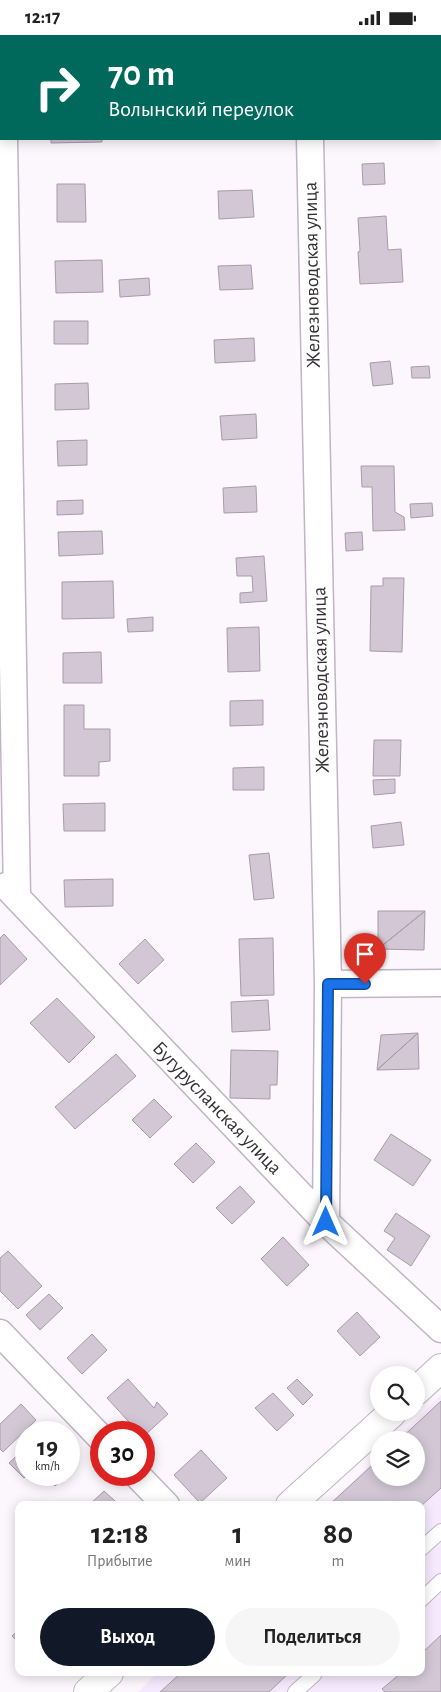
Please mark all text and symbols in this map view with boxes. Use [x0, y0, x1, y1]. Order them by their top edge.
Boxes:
text: 12:17 [25, 8, 60, 27]
icon: right [25, 55, 90, 120]
text: 70 m [108, 57, 175, 92]
text: Волынский переулок [108, 98, 294, 120]
street label: Железноводская улица [300, 182, 324, 368]
street label: Железноводская улица [309, 587, 333, 773]
pin [344, 933, 386, 984]
icon: arrive [351, 940, 379, 968]
street label: Бугурусланская улица [149, 1038, 285, 1178]
position arrow [299, 1195, 351, 1247]
map controls [370, 1366, 425, 1486]
button: search [370, 1366, 425, 1421]
speed limit sign: 30 [90, 1421, 155, 1486]
button: layers [370, 1431, 425, 1486]
text: 19 [37, 1435, 58, 1460]
text: km/h [35, 1460, 60, 1472]
text: 12:18 [91, 1519, 148, 1549]
text: 1 [232, 1519, 243, 1549]
text: 80 [323, 1519, 353, 1549]
text: Прибытие [87, 1553, 153, 1569]
text: мин [224, 1553, 251, 1569]
text: m [332, 1553, 344, 1569]
button: Выход [40, 1608, 215, 1666]
button: Поделиться [225, 1608, 400, 1666]

